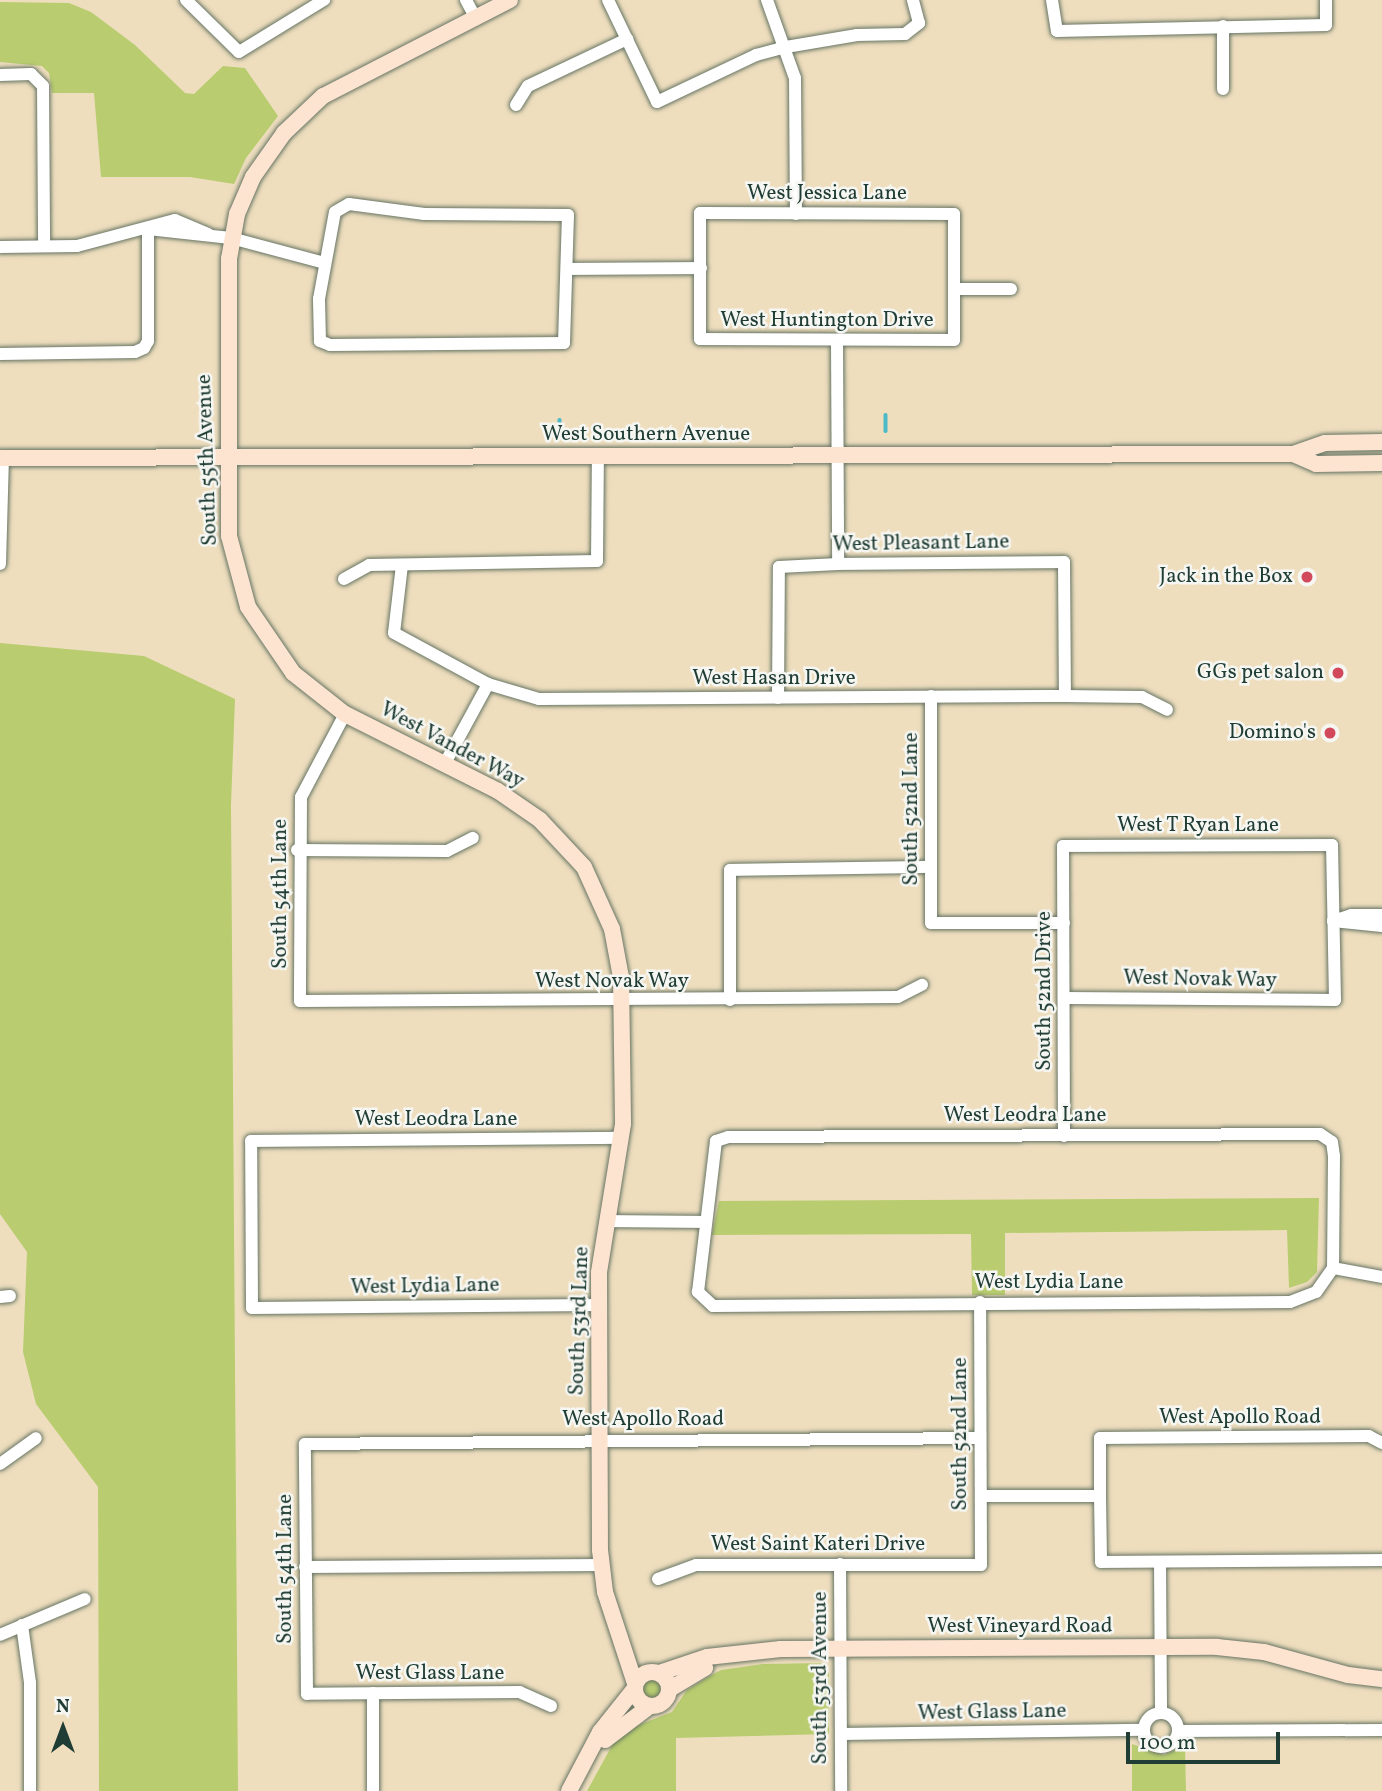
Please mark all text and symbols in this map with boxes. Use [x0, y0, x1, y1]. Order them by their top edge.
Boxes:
street label: West Jessica Lane [747, 181, 907, 207]
street label: West Huntington Drive [720, 308, 934, 334]
street label: South 55th Avenue [192, 374, 224, 546]
street label: West Southern Avenue [542, 422, 750, 448]
street label: West Pleasant Lane [832, 530, 1010, 558]
place label: Jack in the Box [1159, 564, 1293, 590]
marker: Jack in the Box [1299, 569, 1315, 585]
place label: GGs pet salon [1197, 660, 1324, 686]
marker: GGs pet salon [1330, 665, 1346, 681]
street label: West Hasan Drive [692, 666, 856, 692]
street label: West Vander Way [375, 697, 529, 795]
place label: Domino's [1229, 720, 1316, 746]
marker: Domino's [1322, 725, 1338, 741]
street label: South 52nd Lane [899, 732, 925, 886]
street label: West T Ryan Lane [1116, 813, 1280, 839]
street label: South 54th Lane [268, 819, 294, 969]
street label: South 52nd Drive [1032, 911, 1058, 1071]
street label: West Novak Way [1123, 966, 1277, 994]
street label: West Novak Way [535, 969, 689, 995]
street label: West Leodra Lane [944, 1103, 1106, 1129]
street label: West Leodra Lane [355, 1107, 517, 1133]
street label: South 53rd Lane [565, 1246, 595, 1396]
street label: West Lydia Lane [975, 1270, 1123, 1296]
street label: West Lydia Lane [350, 1273, 500, 1301]
street label: South 52nd Lane [948, 1357, 974, 1511]
street label: West Apollo Road [1159, 1405, 1321, 1431]
street label: West Apollo Road [562, 1407, 724, 1433]
street label: South 54th Lane [273, 1494, 299, 1644]
street label: West Saint Kateri Drive [711, 1532, 925, 1558]
street label: South 53rd Avenue [808, 1591, 834, 1765]
street label: West Vineyard Road [927, 1614, 1113, 1640]
street label: West Glass Lane [356, 1661, 504, 1687]
north arrow [28, 1693, 98, 1763]
text: N [56, 1694, 70, 1720]
street label: West Glass Lane [917, 1699, 1067, 1727]
scale bar [1130, 1718, 1284, 1762]
text: 100 m [1139, 1729, 1196, 1758]

